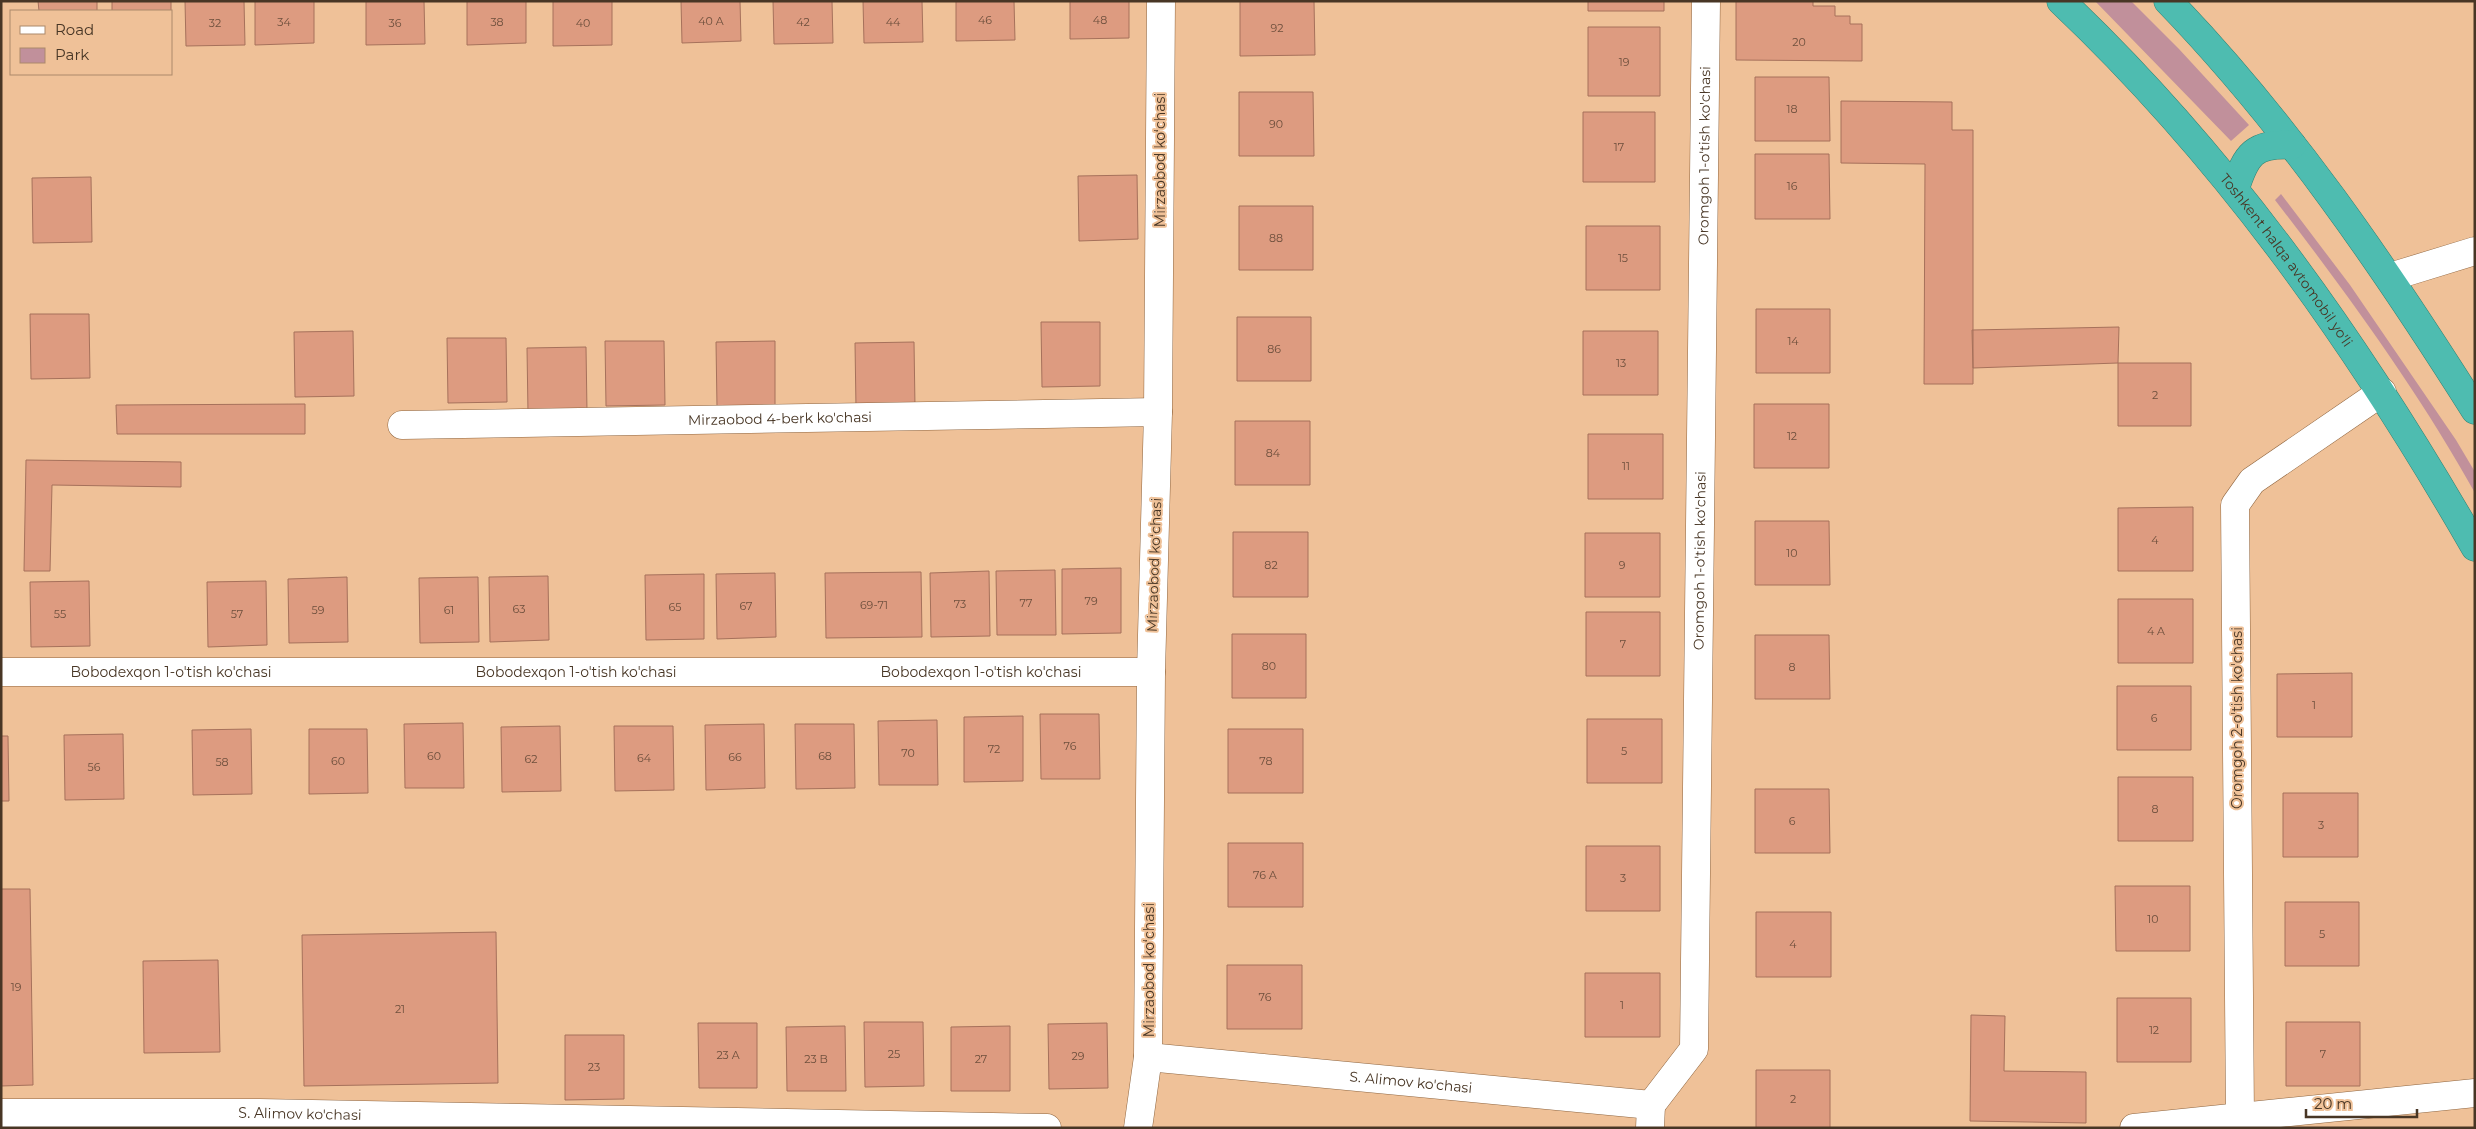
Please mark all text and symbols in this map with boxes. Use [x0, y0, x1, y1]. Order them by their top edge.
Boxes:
legend [10, 10, 172, 75]
house number: 46 [978, 13, 992, 27]
house number: 48 [1093, 13, 1107, 27]
house number: 40 A [698, 14, 724, 28]
house number: 34 [277, 15, 291, 29]
house number: 38 [490, 15, 504, 29]
house number: 42 [796, 15, 810, 29]
house number: 44 [886, 15, 901, 29]
house number: 32 [209, 16, 221, 30]
house number: 36 [389, 16, 402, 30]
house number: 40 [576, 16, 590, 30]
text: Road [55, 20, 94, 39]
house number: 92 [1271, 21, 1283, 35]
house number: 20 [1792, 35, 1806, 49]
text: Park [55, 45, 89, 64]
house number: 19 [1619, 55, 1630, 69]
street label: Oromgoh 1-o'tish ko'chasi [1694, 66, 1714, 245]
street label: Mirzaobod koʻchasi [1151, 93, 1169, 227]
house number: 18 [1787, 102, 1798, 116]
house number: 90 [1269, 117, 1283, 131]
house number: 17 [1614, 140, 1624, 154]
street label: Toshkent halqa avtomobil yo'li [2216, 170, 2357, 350]
house number: 16 [1787, 179, 1798, 193]
house number: 88 [1269, 231, 1283, 245]
house number: 15 [1618, 251, 1628, 265]
house number: 14 [1787, 334, 1799, 348]
house number: 86 [1267, 342, 1281, 356]
house number: 13 [1616, 356, 1626, 370]
house number: 2 [2152, 388, 2158, 402]
street label: Mirzaobod 4-berk ko'chasi [688, 408, 872, 429]
house number: 12 [1787, 429, 1797, 443]
house number: 84 [1266, 446, 1281, 460]
house number: 11 [1622, 459, 1630, 473]
street label: Oromgoh 1-o'tish ko'chasi [1690, 471, 1710, 650]
street label: Mirzaobod koʻchasi [1143, 498, 1165, 632]
house number: 4 [2151, 533, 2159, 547]
house number: 10 [1786, 546, 1798, 560]
house number: 82 [1264, 558, 1278, 572]
house number: 9 [1619, 558, 1626, 572]
house number: 79 [1084, 594, 1098, 608]
house number: 77 [1020, 596, 1032, 610]
house number: 73 [954, 597, 966, 611]
house number: 69-71 [860, 598, 888, 612]
house number: 67 [739, 599, 753, 613]
house number: 65 [669, 600, 681, 614]
house number: 63 [513, 602, 525, 616]
house number: 59 [312, 603, 325, 617]
house number: 61 [444, 603, 454, 617]
house number: 55 [54, 607, 66, 621]
house number: 57 [231, 607, 243, 621]
house number: 4 A [2147, 624, 2165, 638]
street label: Oromgoh 2-o'tish ko'chasi [2228, 627, 2246, 809]
house number: 7 [1620, 637, 1626, 651]
house number: 80 [1262, 659, 1276, 673]
house number: 8 [1788, 660, 1796, 674]
street label: Bobodexqon 1-o'tish ko'chasi [71, 663, 271, 681]
street label: Bobodexqon 1-o'tish ko'chasi [476, 663, 676, 681]
street label: Bobodexqon 1-o'tish ko'chasi [881, 663, 1081, 681]
house number: 1 [2312, 698, 2316, 712]
house number: 6 [2151, 711, 2158, 725]
house number: 76 [1064, 739, 1077, 753]
house number: 72 [988, 742, 1000, 756]
house number: 5 [1621, 744, 1627, 758]
house number: 70 [901, 746, 915, 760]
house number: 60 [427, 749, 441, 763]
house number: 68 [818, 749, 832, 763]
house number: 66 [728, 750, 742, 764]
house number: 64 [637, 751, 652, 765]
house number: 62 [525, 752, 537, 766]
house number: 60 [331, 754, 345, 768]
house number: 78 [1259, 754, 1273, 768]
house number: 58 [215, 755, 229, 769]
house number: 56 [88, 760, 101, 774]
house number: 8 [2151, 802, 2159, 816]
house number: 6 [1789, 814, 1796, 828]
house number: 3 [2318, 818, 2324, 832]
house number: 76 А [1253, 868, 1278, 882]
house number: 3 [1620, 871, 1626, 885]
street label: Mirzaobod koʻchasi [1140, 903, 1158, 1037]
house number: 10 [2147, 912, 2159, 926]
house number: 5 [2319, 927, 2325, 941]
house number: 4 [1789, 937, 1797, 951]
house number: 19 [11, 980, 22, 994]
house number: 76 [1259, 990, 1272, 1004]
house number: 1 [1620, 998, 1624, 1012]
house number: 21 [395, 1002, 405, 1016]
house number: 12 [2149, 1023, 2159, 1037]
house number: 25 [888, 1047, 900, 1061]
house number: 7 [2320, 1047, 2326, 1061]
house number: 23 A [716, 1048, 740, 1062]
house number: 29 [1072, 1049, 1085, 1063]
house number: 23 B [804, 1052, 828, 1066]
house number: 27 [975, 1052, 987, 1066]
house number: 23 [588, 1060, 600, 1074]
street label: S. Alimov ko'chasi [1349, 1067, 1473, 1097]
scale bar [2306, 1086, 2417, 1118]
house number: 2 [1790, 1092, 1796, 1106]
text: 20 m [2314, 1094, 2352, 1113]
street label: S. Alimov ko'chasi [238, 1104, 362, 1124]

